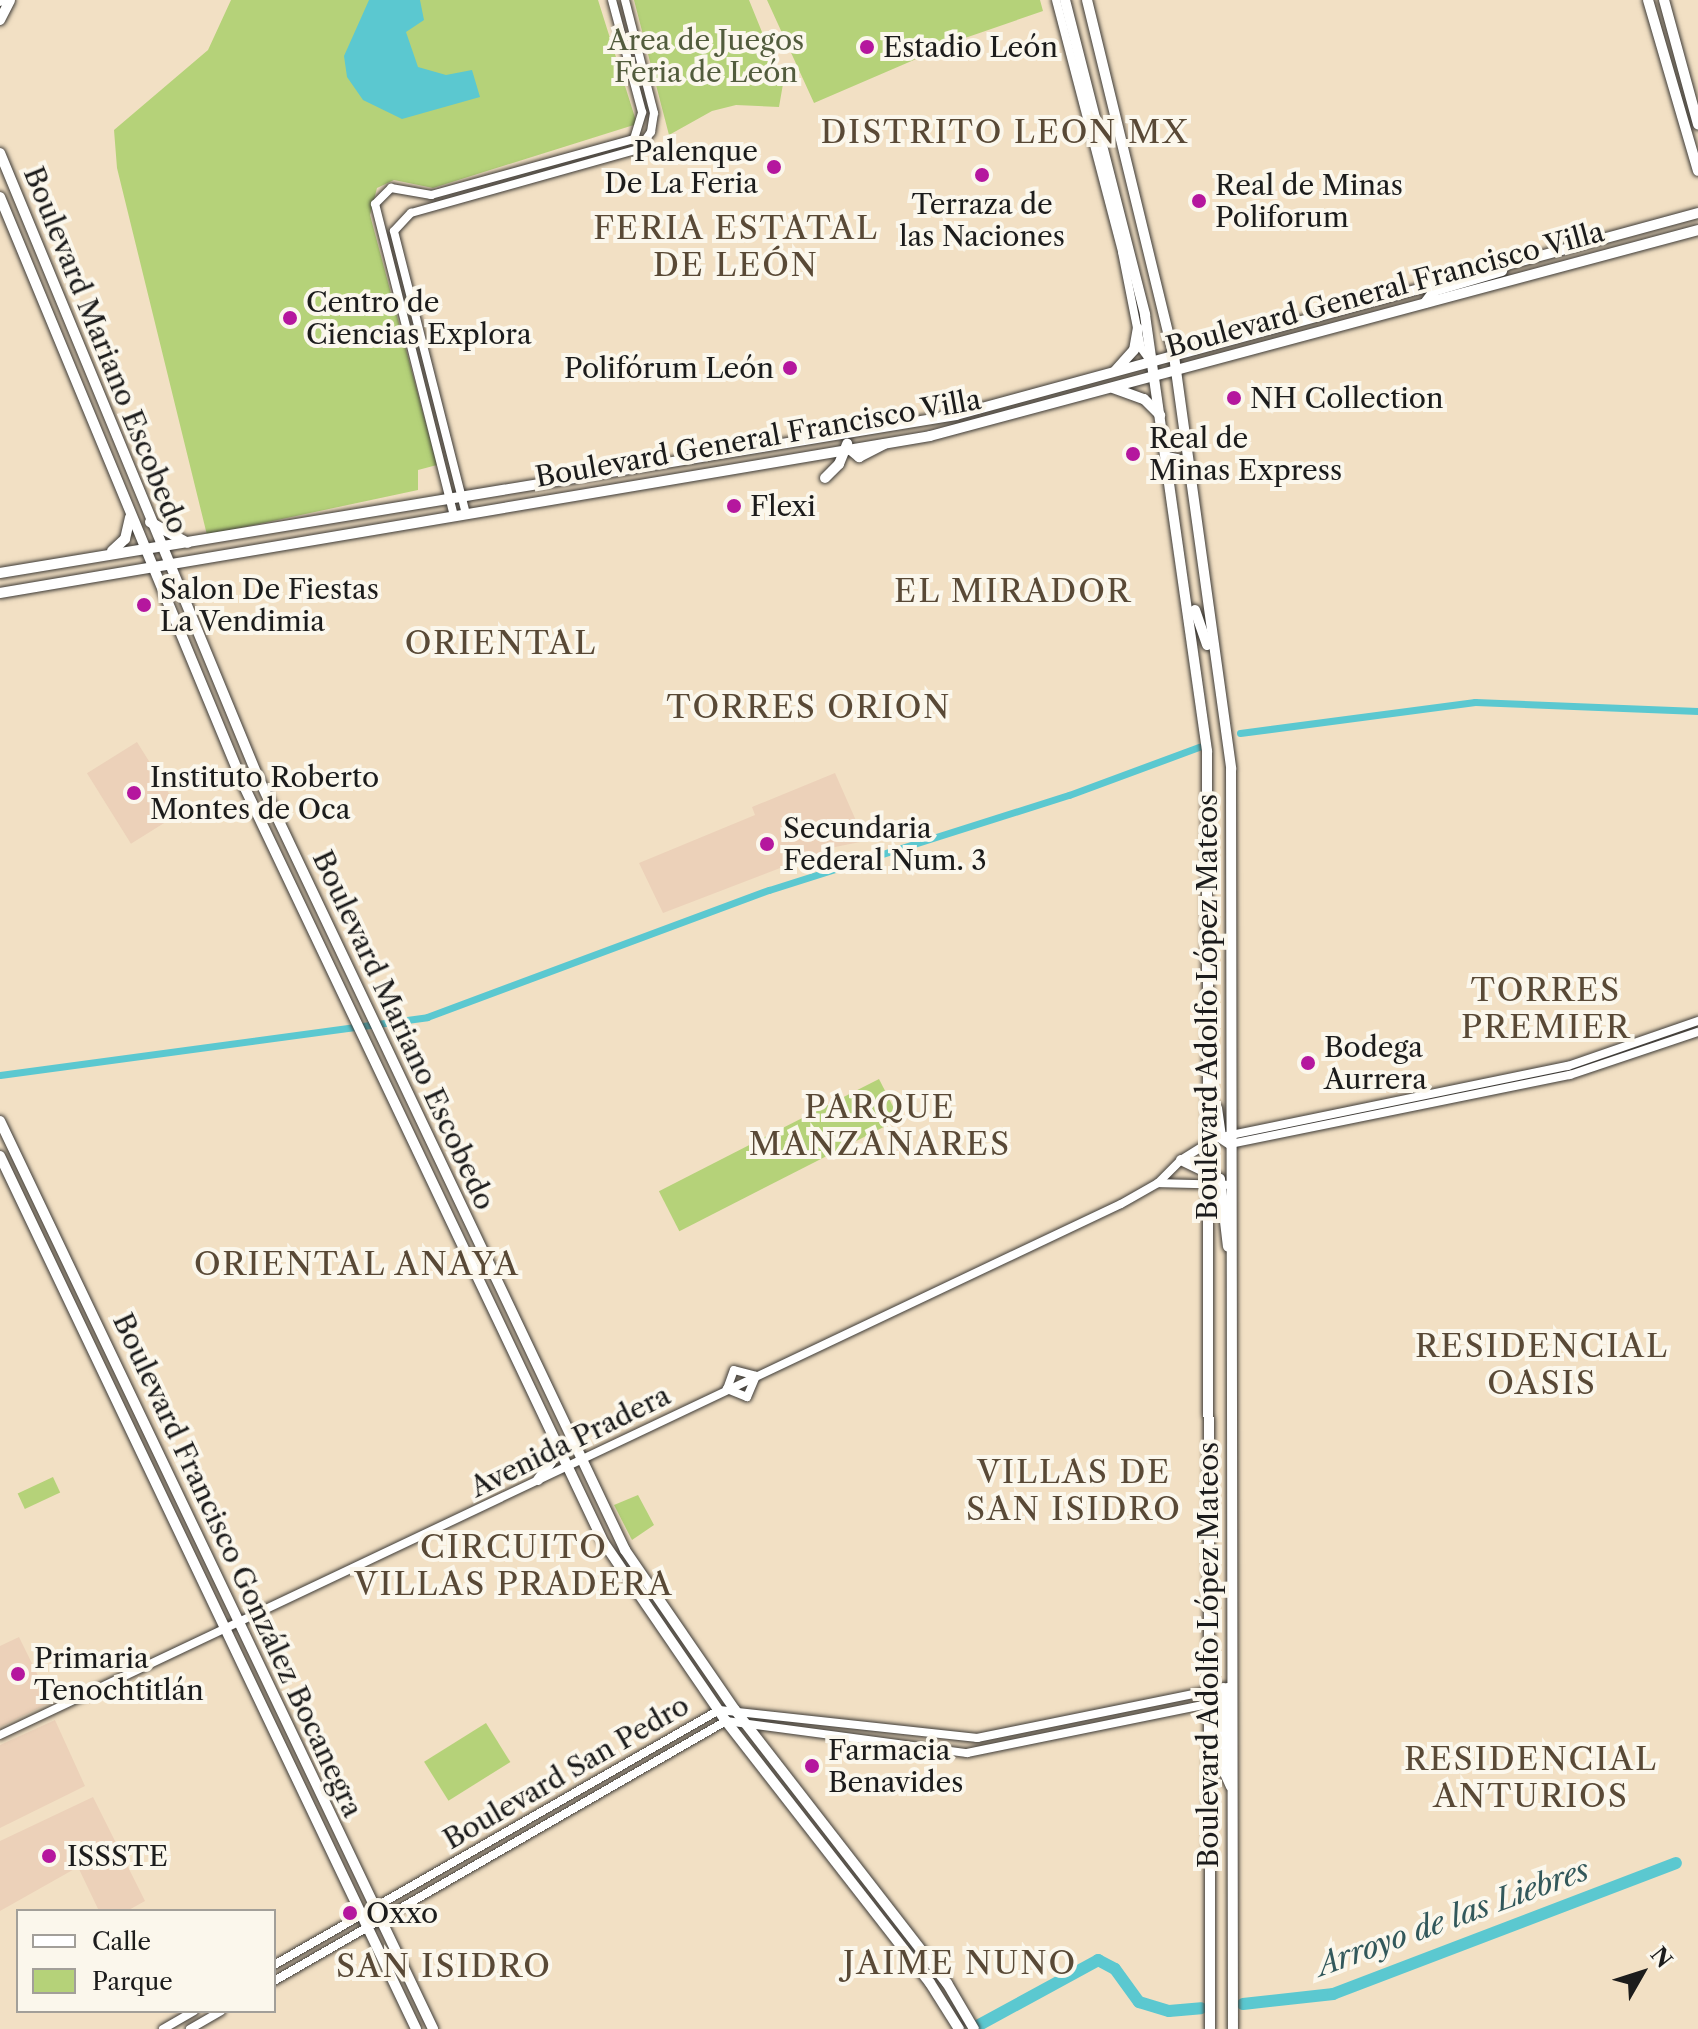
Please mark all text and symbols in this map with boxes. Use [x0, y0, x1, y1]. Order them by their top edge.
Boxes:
park label: Area de Juegos Feria de León [608, 23, 804, 89]
place label: Estadio León [883, 30, 1058, 64]
marker: Estadio León [858, 38, 876, 56]
district label: DISTRITO LEON MX [820, 113, 1190, 151]
place label: Palenque De La Feria [604, 134, 758, 200]
marker: Palenque De La Feria [765, 158, 783, 176]
street label: Boulevard Mariano Escobedo [17, 162, 195, 538]
marker: Terraza de las Naciones [973, 166, 991, 184]
place label: Real de Minas Poliforum [1215, 168, 1403, 234]
place label: Terraza de las Naciones [899, 187, 1065, 253]
marker: Real de Minas Poliforum [1190, 192, 1208, 210]
district label: FERIA ESTATAL DE LEÓN [593, 210, 879, 285]
street label: Boulevard General Francisco Villa [1162, 214, 1608, 364]
place label: Centro de Ciencias Explora [306, 285, 532, 351]
marker: Centro de Ciencias Explora [281, 309, 299, 327]
place label: Polifórum León [564, 351, 774, 385]
marker: Polifórum León [781, 359, 799, 377]
place label: NH Collection [1250, 381, 1443, 415]
street label: Boulevard General Francisco Villa [532, 382, 984, 494]
marker: NH Collection [1225, 389, 1243, 407]
place label: Real de Minas Express [1149, 421, 1342, 487]
marker: Real de Minas Express [1124, 445, 1142, 463]
place label: Flexi [750, 489, 816, 523]
marker: Flexi [725, 497, 743, 515]
place label: Salon De Fiestas La Vendimia [160, 572, 379, 638]
district label: EL MIRADOR [894, 572, 1132, 610]
marker: Salon De Fiestas La Vendimia [135, 596, 153, 614]
district label: ORIENTAL [405, 624, 597, 662]
district label: TORRES ORION [667, 688, 951, 726]
place label: Instituto Roberto Montes de Oca [150, 760, 379, 826]
marker: Instituto Roberto Montes de Oca [125, 784, 143, 802]
street label: Boulevard Adolfo López Mateos [1190, 793, 1224, 1221]
place label: Secundaria Federal Num. 3 [783, 811, 987, 877]
marker: Secundaria Federal Num. 3 [758, 835, 776, 853]
street label: Boulevard Mariano Escobedo [306, 845, 502, 1215]
district label: TORRES PREMIER [1461, 972, 1631, 1047]
place label: Bodega Aurrera [1324, 1030, 1427, 1096]
marker: Bodega Aurrera [1299, 1054, 1317, 1072]
district label: PARQUE MANZANARES [749, 1089, 1011, 1164]
district label: ORIENTAL ANAYA [193, 1245, 521, 1283]
street label: Boulevard Francisco González Bocanegra [106, 1308, 370, 1822]
district label: RESIDENCIAL OASIS [1415, 1328, 1669, 1403]
street label: Avenida Pradera [464, 1378, 676, 1504]
street label: Boulevard Adolfo López Mateos [1191, 1441, 1225, 1869]
district label: VILLAS DE SAN ISIDRO [966, 1454, 1182, 1529]
district label: CIRCUITO VILLAS PRADERA [354, 1529, 674, 1604]
place label: Primaria Tenochtitlán [34, 1641, 204, 1707]
marker: Primaria Tenochtitlán [9, 1665, 27, 1683]
street label: Boulevard San Pedro [437, 1688, 695, 1856]
place label: Farmacia Benavides [828, 1733, 963, 1799]
district label: RESIDENCIAL ANTURIOS [1404, 1741, 1658, 1816]
marker: Farmacia Benavides [803, 1757, 821, 1775]
place label: ISSSTE [67, 1839, 168, 1873]
marker: ISSSTE [38, 1845, 60, 1867]
water label: Arroyo de las Liebres [1312, 1852, 1594, 1984]
place label: Oxxo [366, 1896, 438, 1930]
marker: Oxxo [341, 1904, 359, 1922]
legend [16, 1909, 276, 2013]
text: Calle [92, 1927, 151, 1956]
north arrow [1602, 1933, 1682, 2013]
text: N [1645, 1942, 1678, 1974]
district label: JAIME NUNO [843, 1944, 1077, 1982]
district label: SAN ISIDRO [336, 1947, 552, 1985]
text: Parque [92, 1967, 173, 1996]

